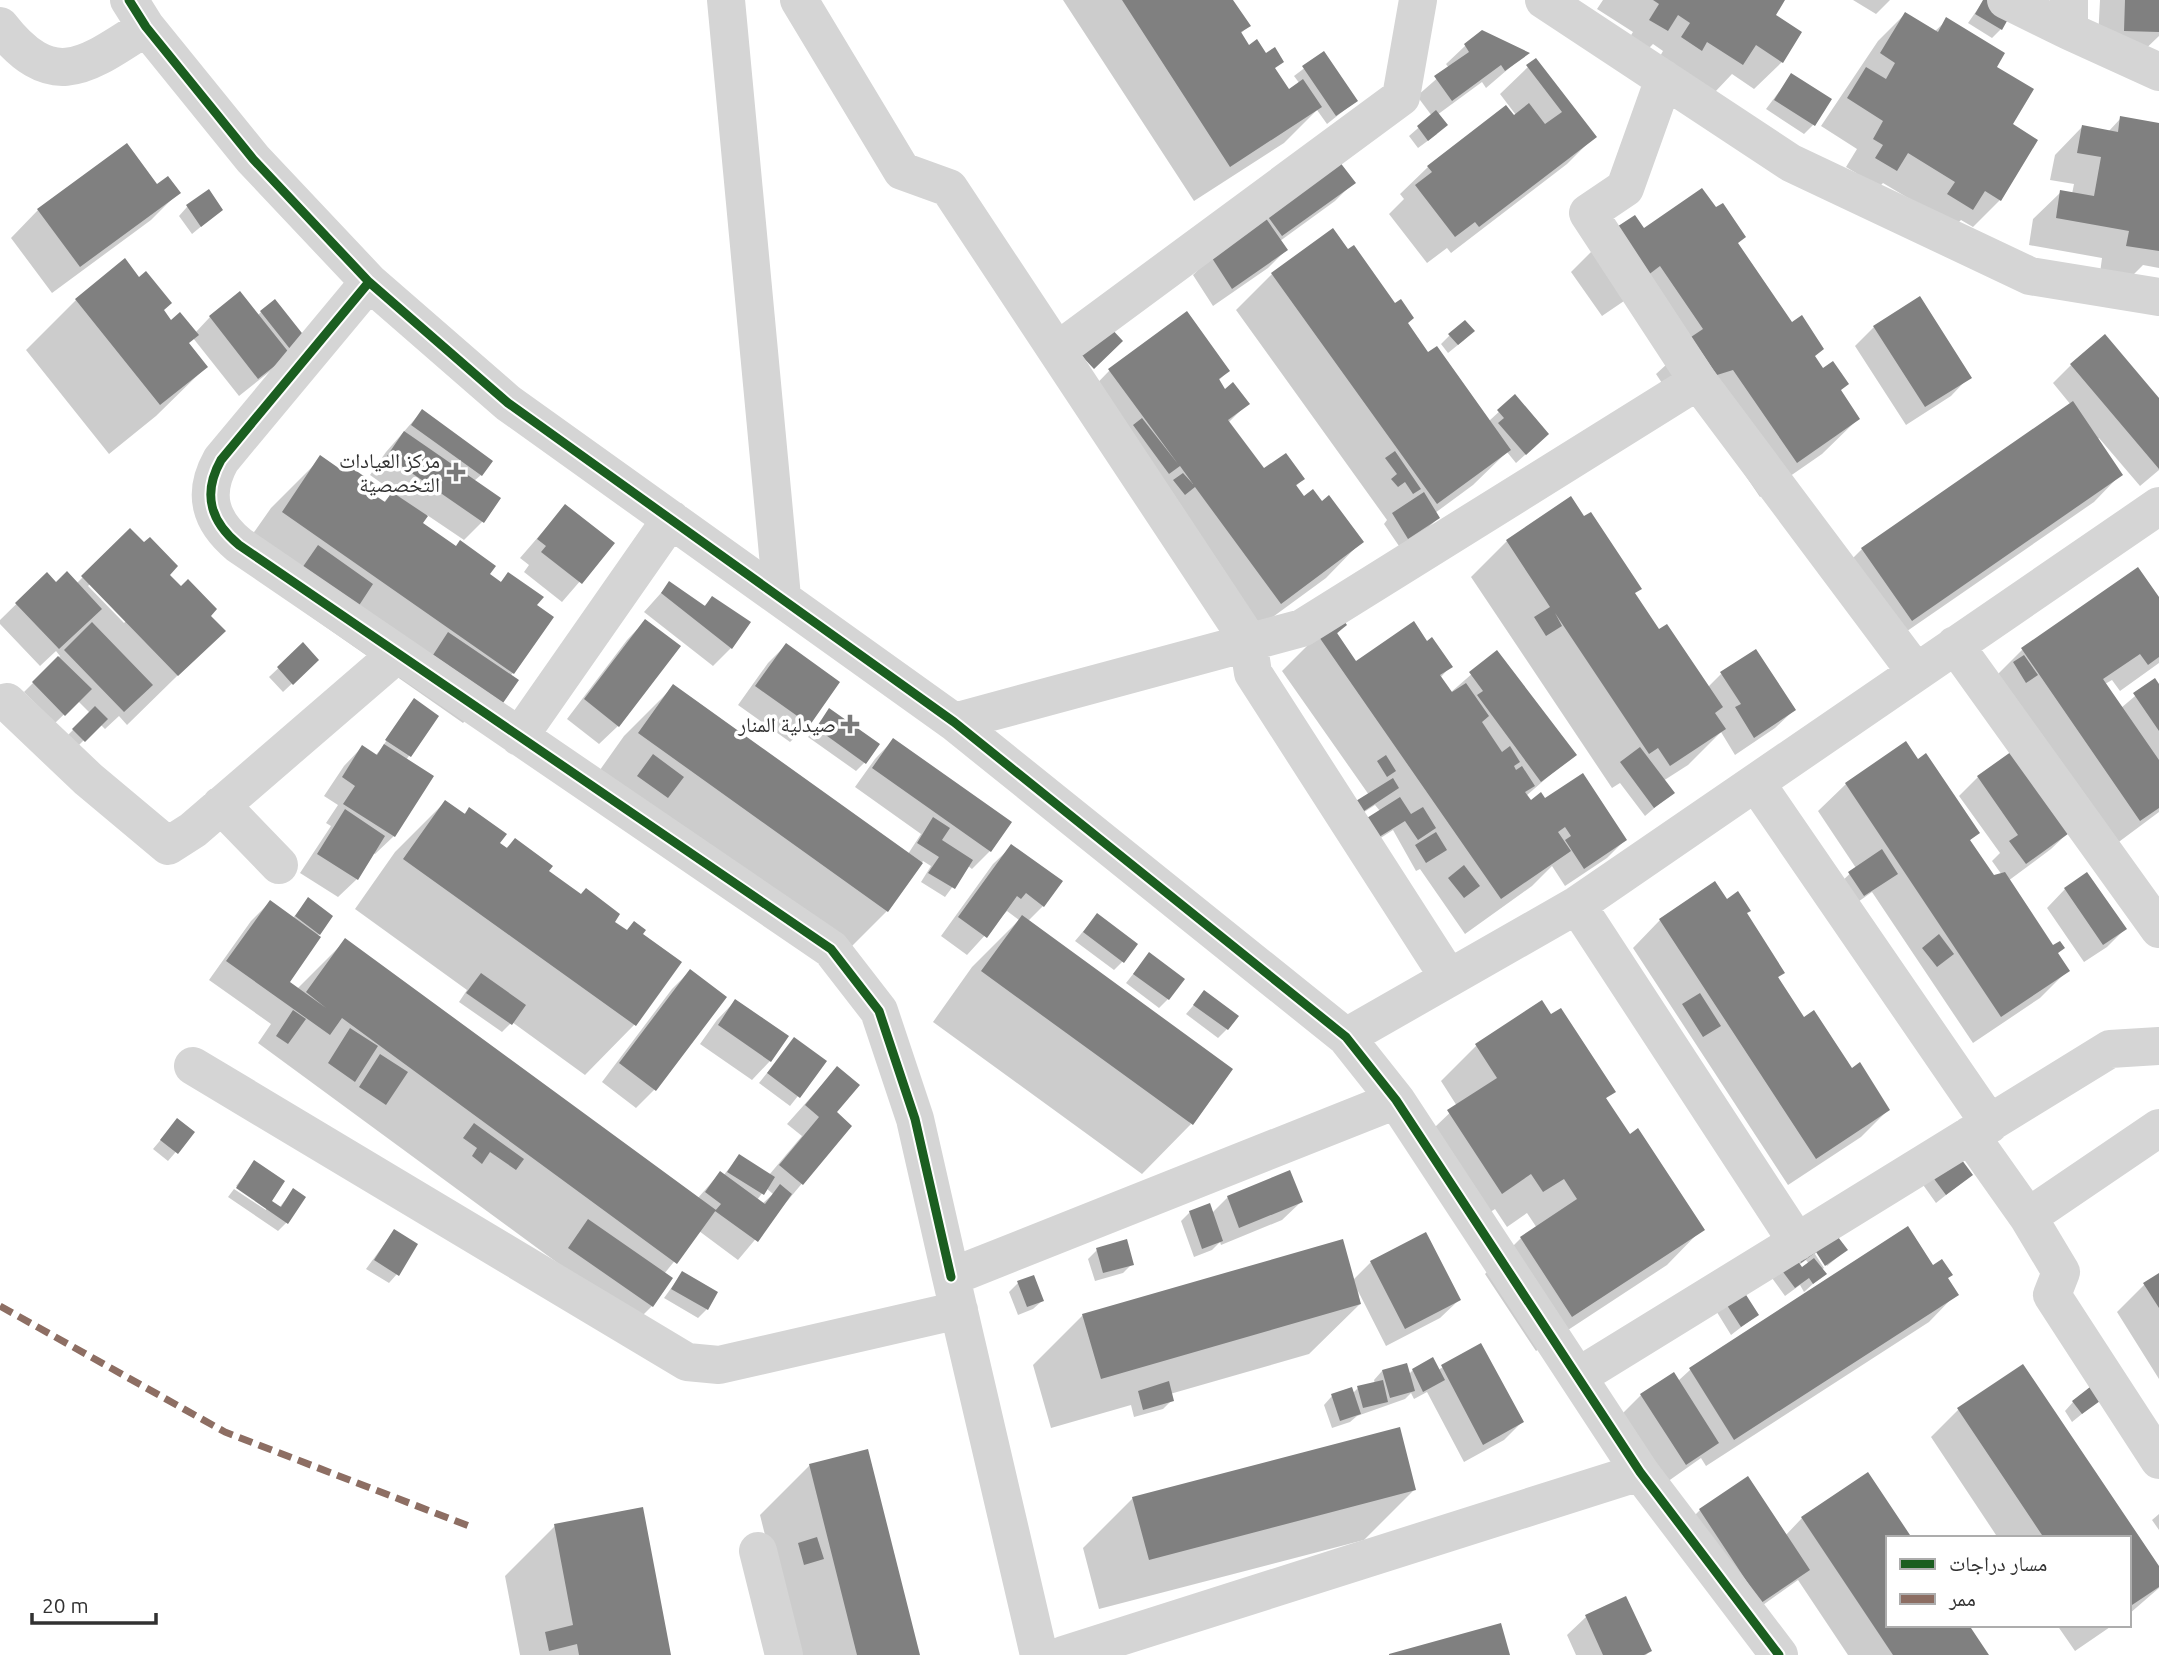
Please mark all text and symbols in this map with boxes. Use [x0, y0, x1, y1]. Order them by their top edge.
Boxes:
place label: مركز العيادات التخصصية [339, 448, 440, 496]
marker: مركز العيادات التخصصية [446, 462, 466, 482]
place label: صيدلية المنار [737, 712, 836, 736]
marker: صيدلية المنار [842, 716, 858, 732]
legend [1886, 1536, 2131, 1627]
text: مسار دراجات [1949, 1551, 2047, 1575]
scale bar [32, 1582, 156, 1626]
text: ممر [1948, 1586, 1976, 1610]
text: 20 m [42, 1593, 89, 1617]

